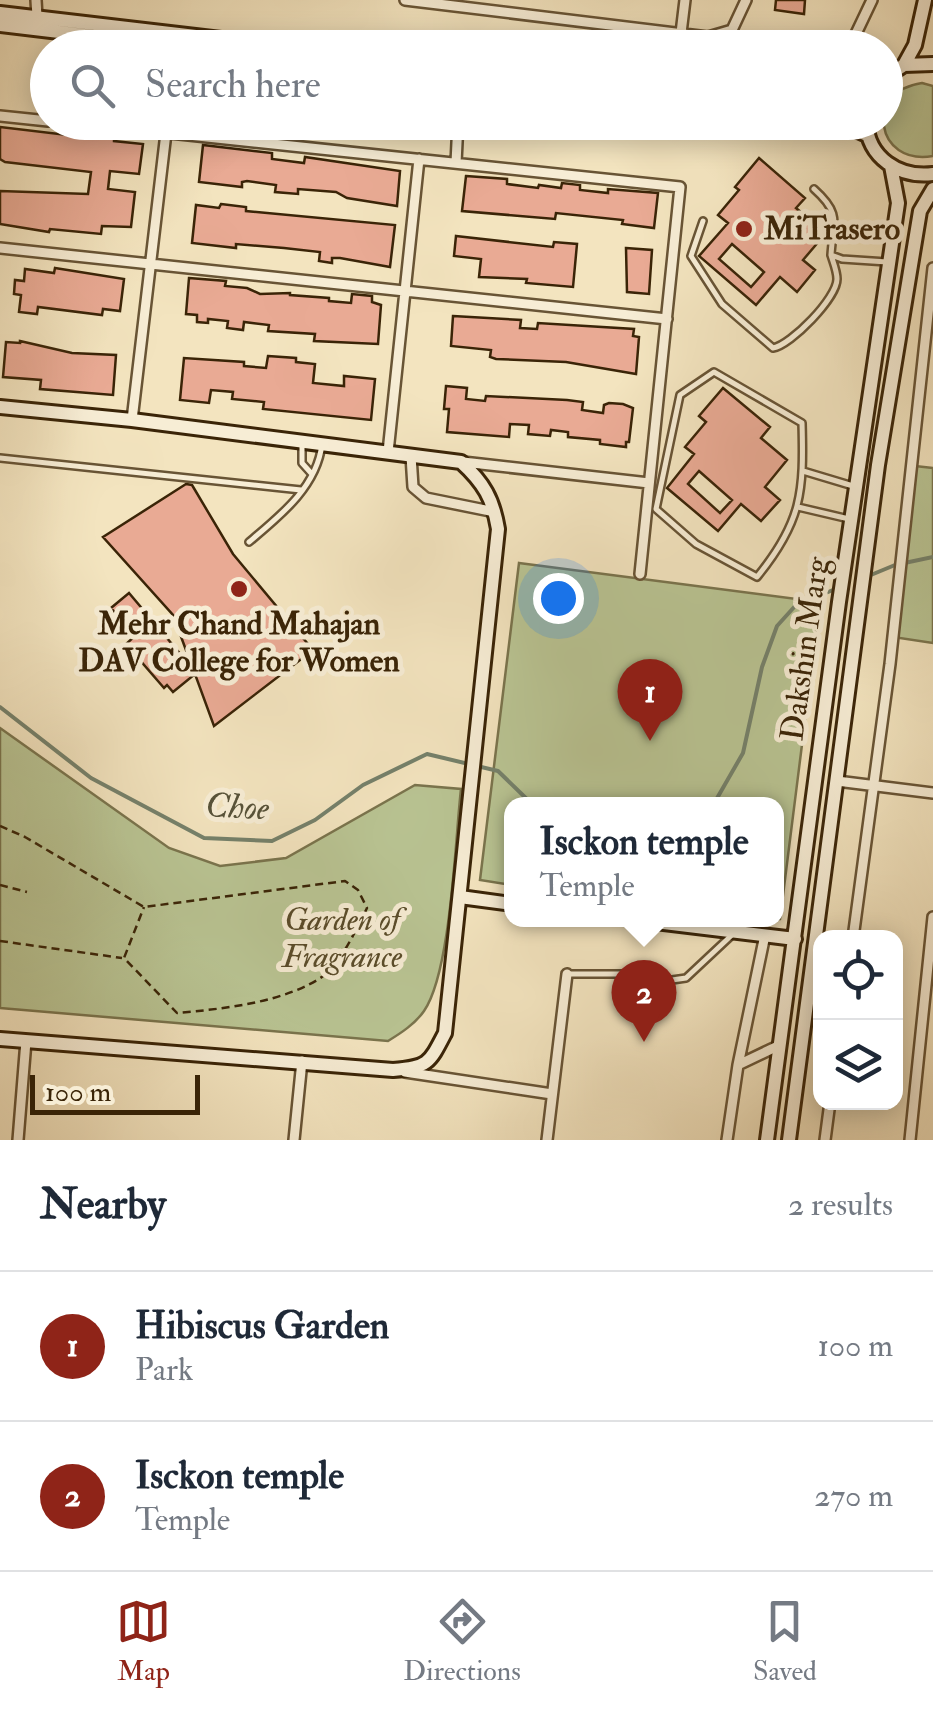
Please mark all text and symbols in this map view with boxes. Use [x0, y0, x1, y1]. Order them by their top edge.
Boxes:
search box [30, 30, 903, 140]
icon: search [65, 58, 120, 113]
text: Search here [145, 61, 321, 109]
place label: MiTrasero [763, 209, 900, 249]
marker: MiTrasero [733, 218, 755, 240]
street label: Dakshin Marg [772, 553, 838, 743]
your location [533, 573, 584, 624]
marker: Mehr Chand Mahajan DAV College for Women [228, 578, 250, 600]
place label: Mehr Chand Mahajan DAV College for Women [78, 604, 400, 681]
pin: 1 [618, 658, 682, 741]
water label: Choe [204, 783, 270, 831]
popup [504, 797, 784, 927]
text: Isckon temple [539, 818, 749, 866]
text: Temple [539, 866, 635, 906]
park label: Garden of Fragrance [280, 900, 408, 977]
map controls [813, 930, 903, 1110]
button: locate [813, 930, 903, 1020]
pin: 2 [612, 960, 676, 1042]
button: layers [813, 1020, 903, 1110]
scale bar [30, 1070, 200, 1114]
text: 100 m [45, 1075, 111, 1110]
text: Nearby [40, 1179, 166, 1231]
text: 2 results [788, 1185, 893, 1225]
text: Hibiscus Garden [135, 1302, 389, 1350]
text: 1 [67, 1326, 78, 1366]
text: 100 m [817, 1326, 893, 1366]
text: Park [135, 1350, 193, 1390]
text: Isckon temple [135, 1452, 344, 1500]
text: 2 [64, 1476, 81, 1516]
text: 270 m [814, 1476, 893, 1516]
text: Temple [135, 1500, 230, 1540]
tab: Map [116, 1594, 171, 1689]
tab: Directions [403, 1594, 521, 1689]
tab: Saved [753, 1594, 817, 1689]

